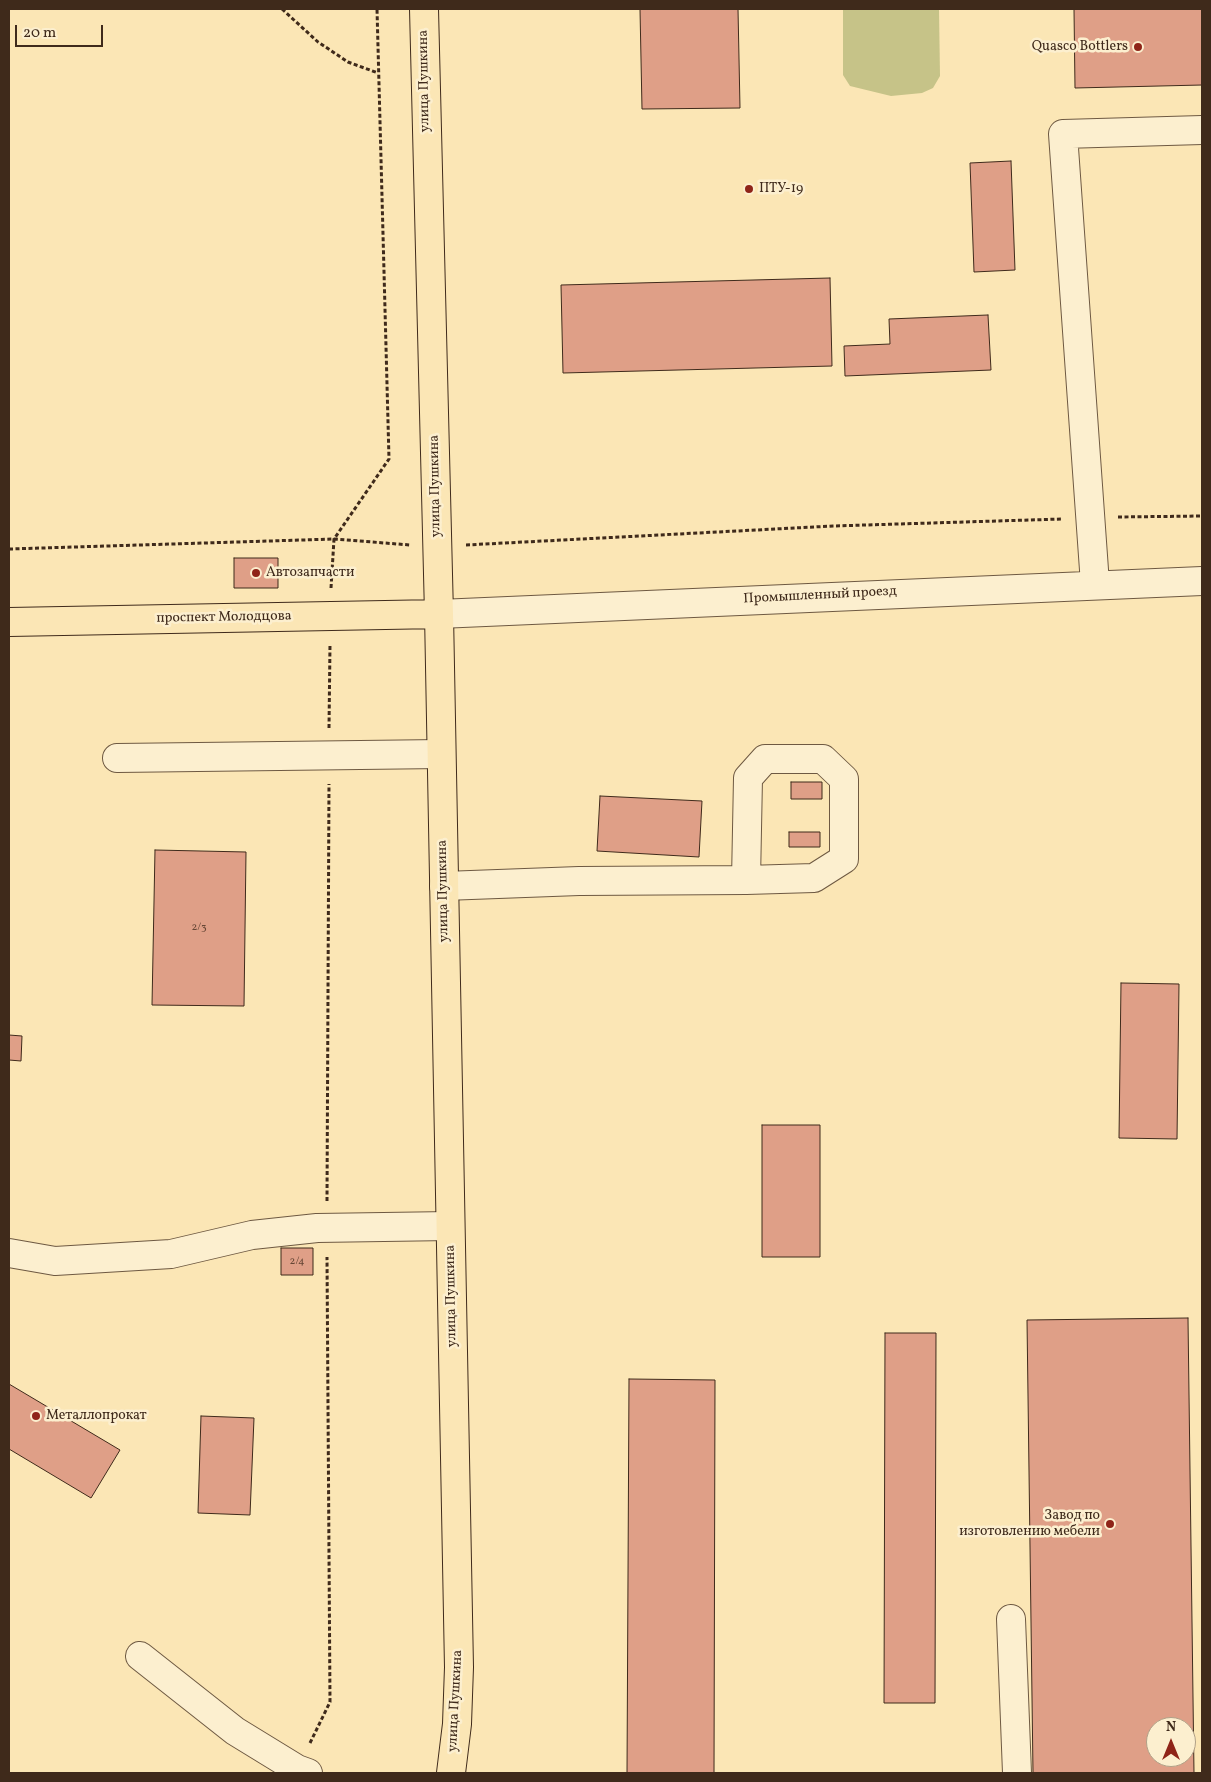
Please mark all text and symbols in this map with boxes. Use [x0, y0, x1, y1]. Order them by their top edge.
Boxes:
scale bar [18, 15, 105, 47]
text: 20 m [23, 23, 56, 44]
street label: улица Пушкина [416, 30, 434, 132]
place label: Quasco Bottlers [1032, 39, 1128, 55]
marker: Quasco Bottlers [1132, 41, 1144, 53]
place label: ПТУ-19 [759, 181, 803, 197]
marker: ПТУ-19 [743, 183, 755, 195]
street label: улица Пушкина [427, 435, 445, 537]
place label: Автозапчасти [266, 565, 354, 581]
marker: Автозапчасти [250, 567, 262, 579]
street label: Промышленный проезд [743, 584, 897, 608]
street label: проспект Молодцова [156, 608, 292, 628]
street label: улица Пушкина [435, 840, 453, 942]
house number: 2/3 [191, 921, 207, 935]
street label: улица Пушкина [443, 1245, 461, 1347]
house number: 2/4 [289, 1255, 305, 1269]
place label: Металлопрокат [46, 1408, 146, 1424]
marker: Металлопрокат [30, 1410, 42, 1422]
place label: Завод по изготовлению мебели [959, 1508, 1100, 1540]
marker: Завод по изготовлению мебели [1104, 1518, 1116, 1530]
street label: улица Пушкина [445, 1649, 467, 1753]
north arrow [1146, 1717, 1196, 1767]
text: N [1166, 1718, 1176, 1737]

